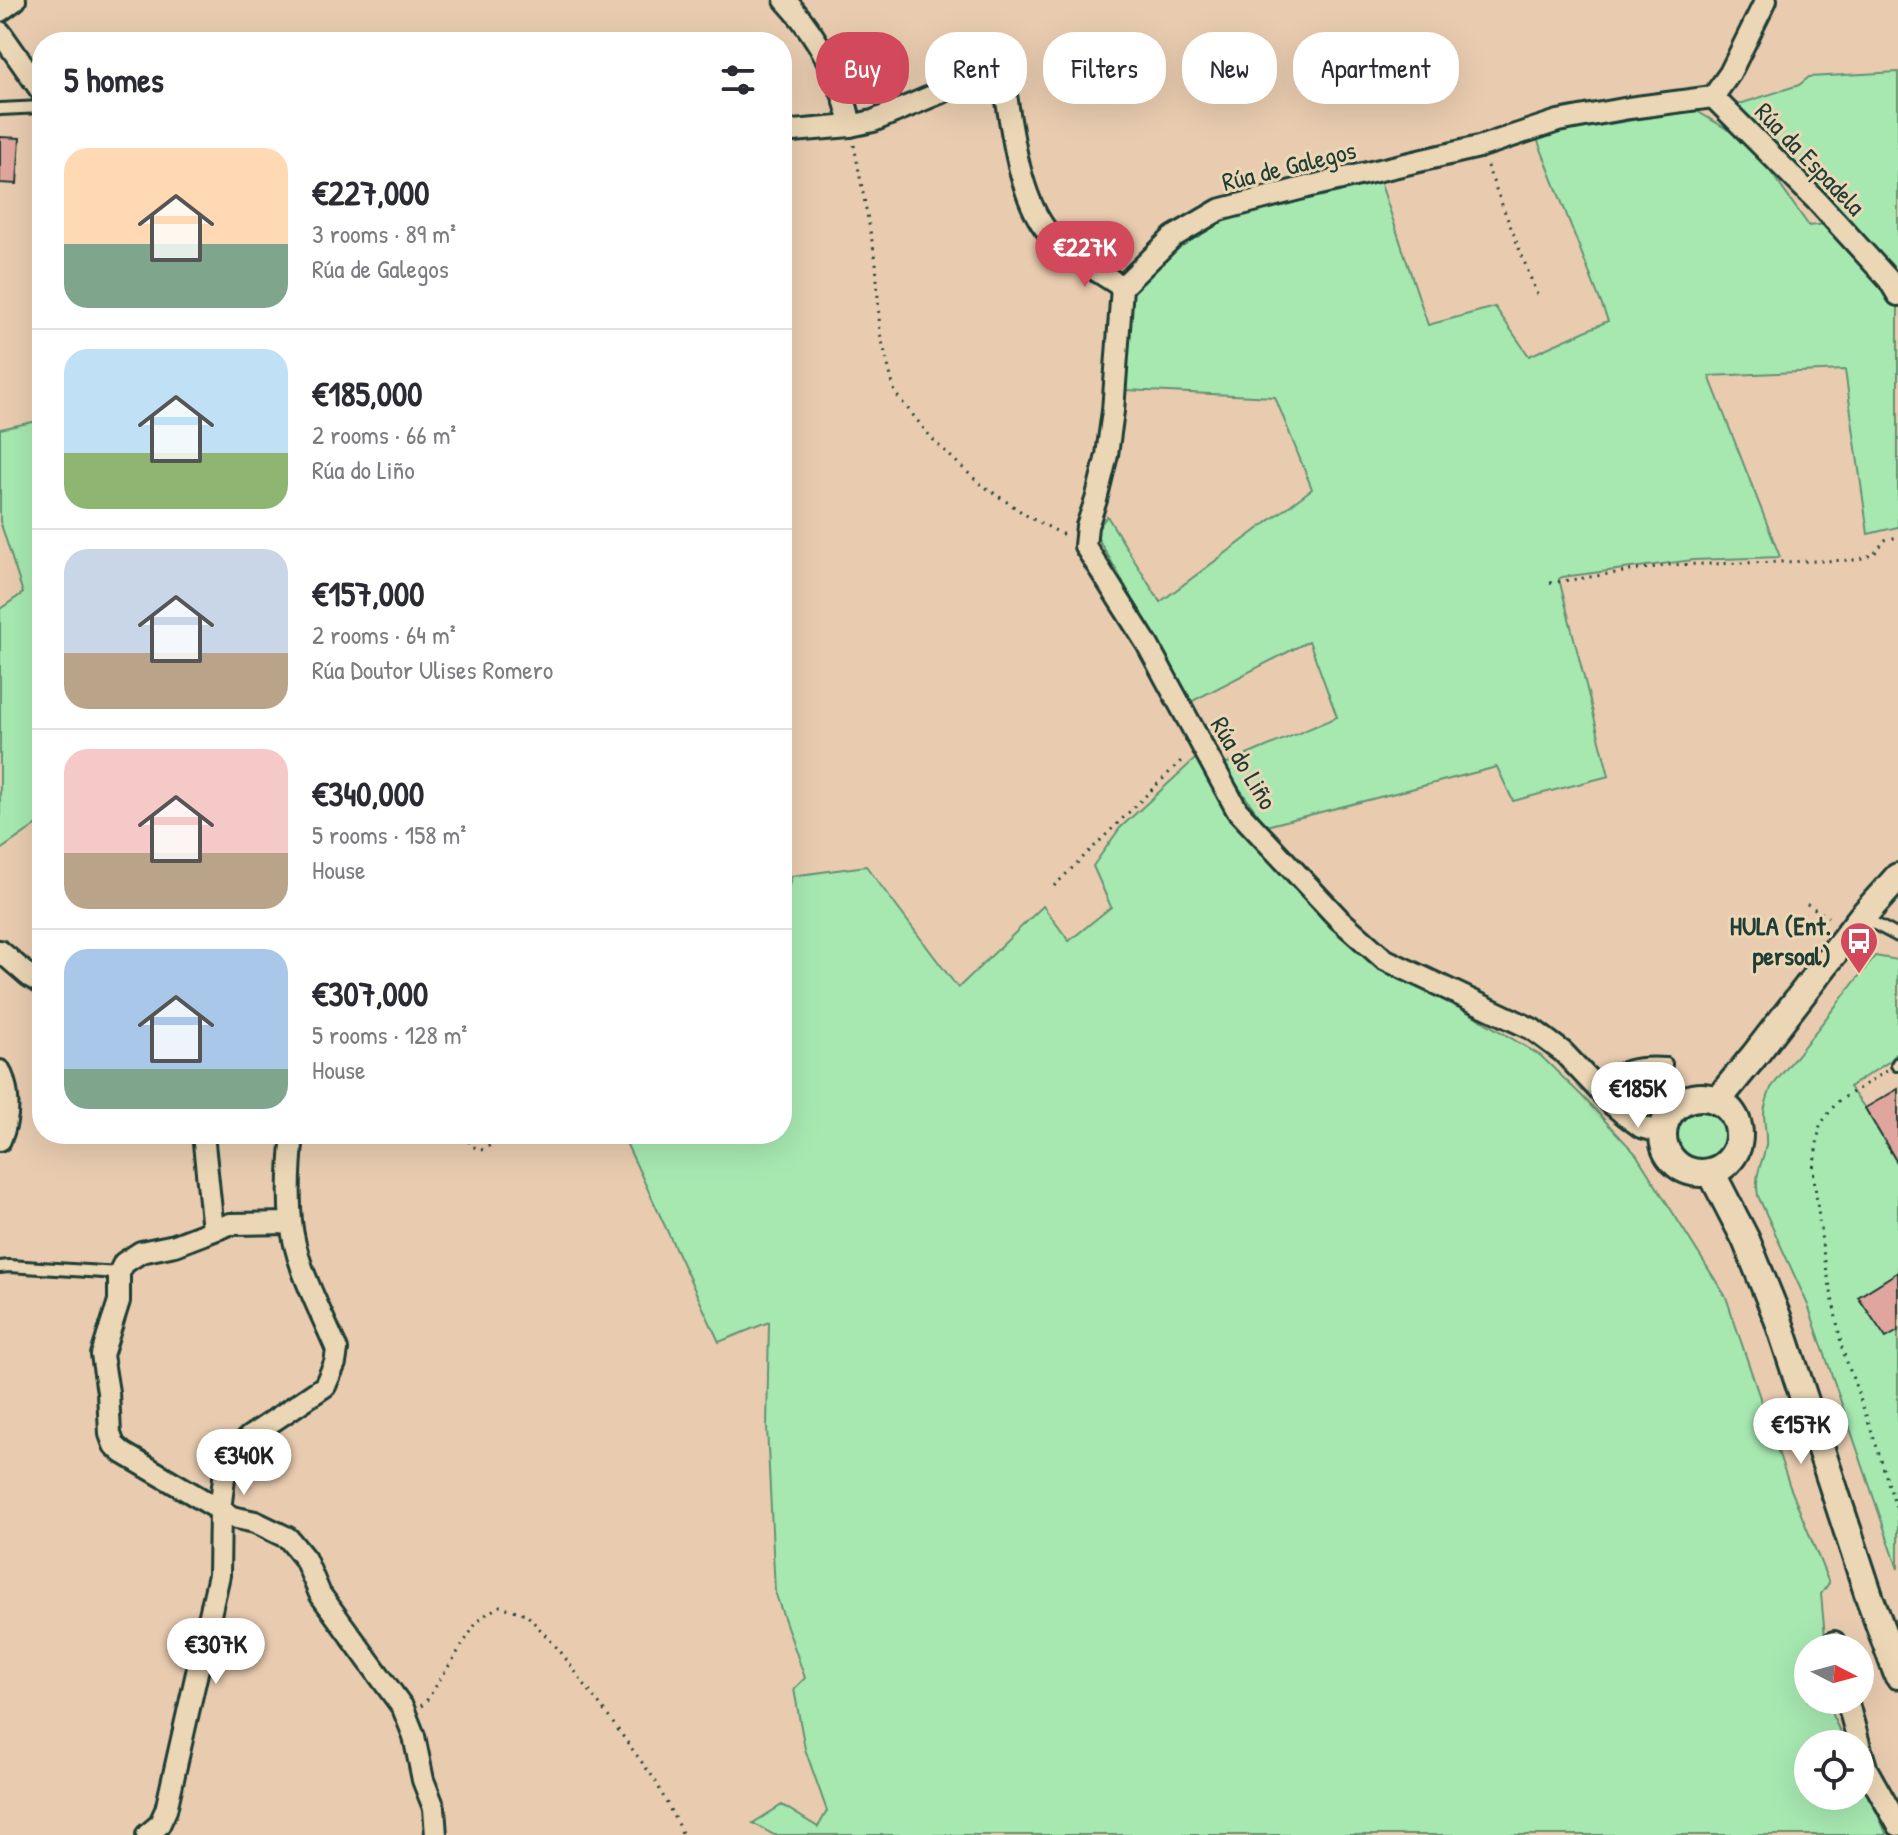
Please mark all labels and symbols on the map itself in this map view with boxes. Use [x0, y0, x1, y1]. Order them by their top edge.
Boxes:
street label: Rúa da Espadela [1747, 94, 1873, 223]
street label: Rúa de Galegos [1218, 132, 1360, 199]
pin: €227K [1029, 221, 1141, 289]
street label: Rúa do Liño [1203, 710, 1286, 816]
place label: HULA (Ent. persoal) [1730, 908, 1831, 974]
bus stop icon: HULA (Ent. persoal) [1838, 920, 1880, 975]
pin: €185K [1582, 1062, 1694, 1130]
pin: €157K [1745, 1398, 1857, 1466]
pin: €340K [188, 1429, 300, 1497]
pin: €307K [160, 1618, 272, 1686]
north arrow [1794, 1634, 1874, 1714]

